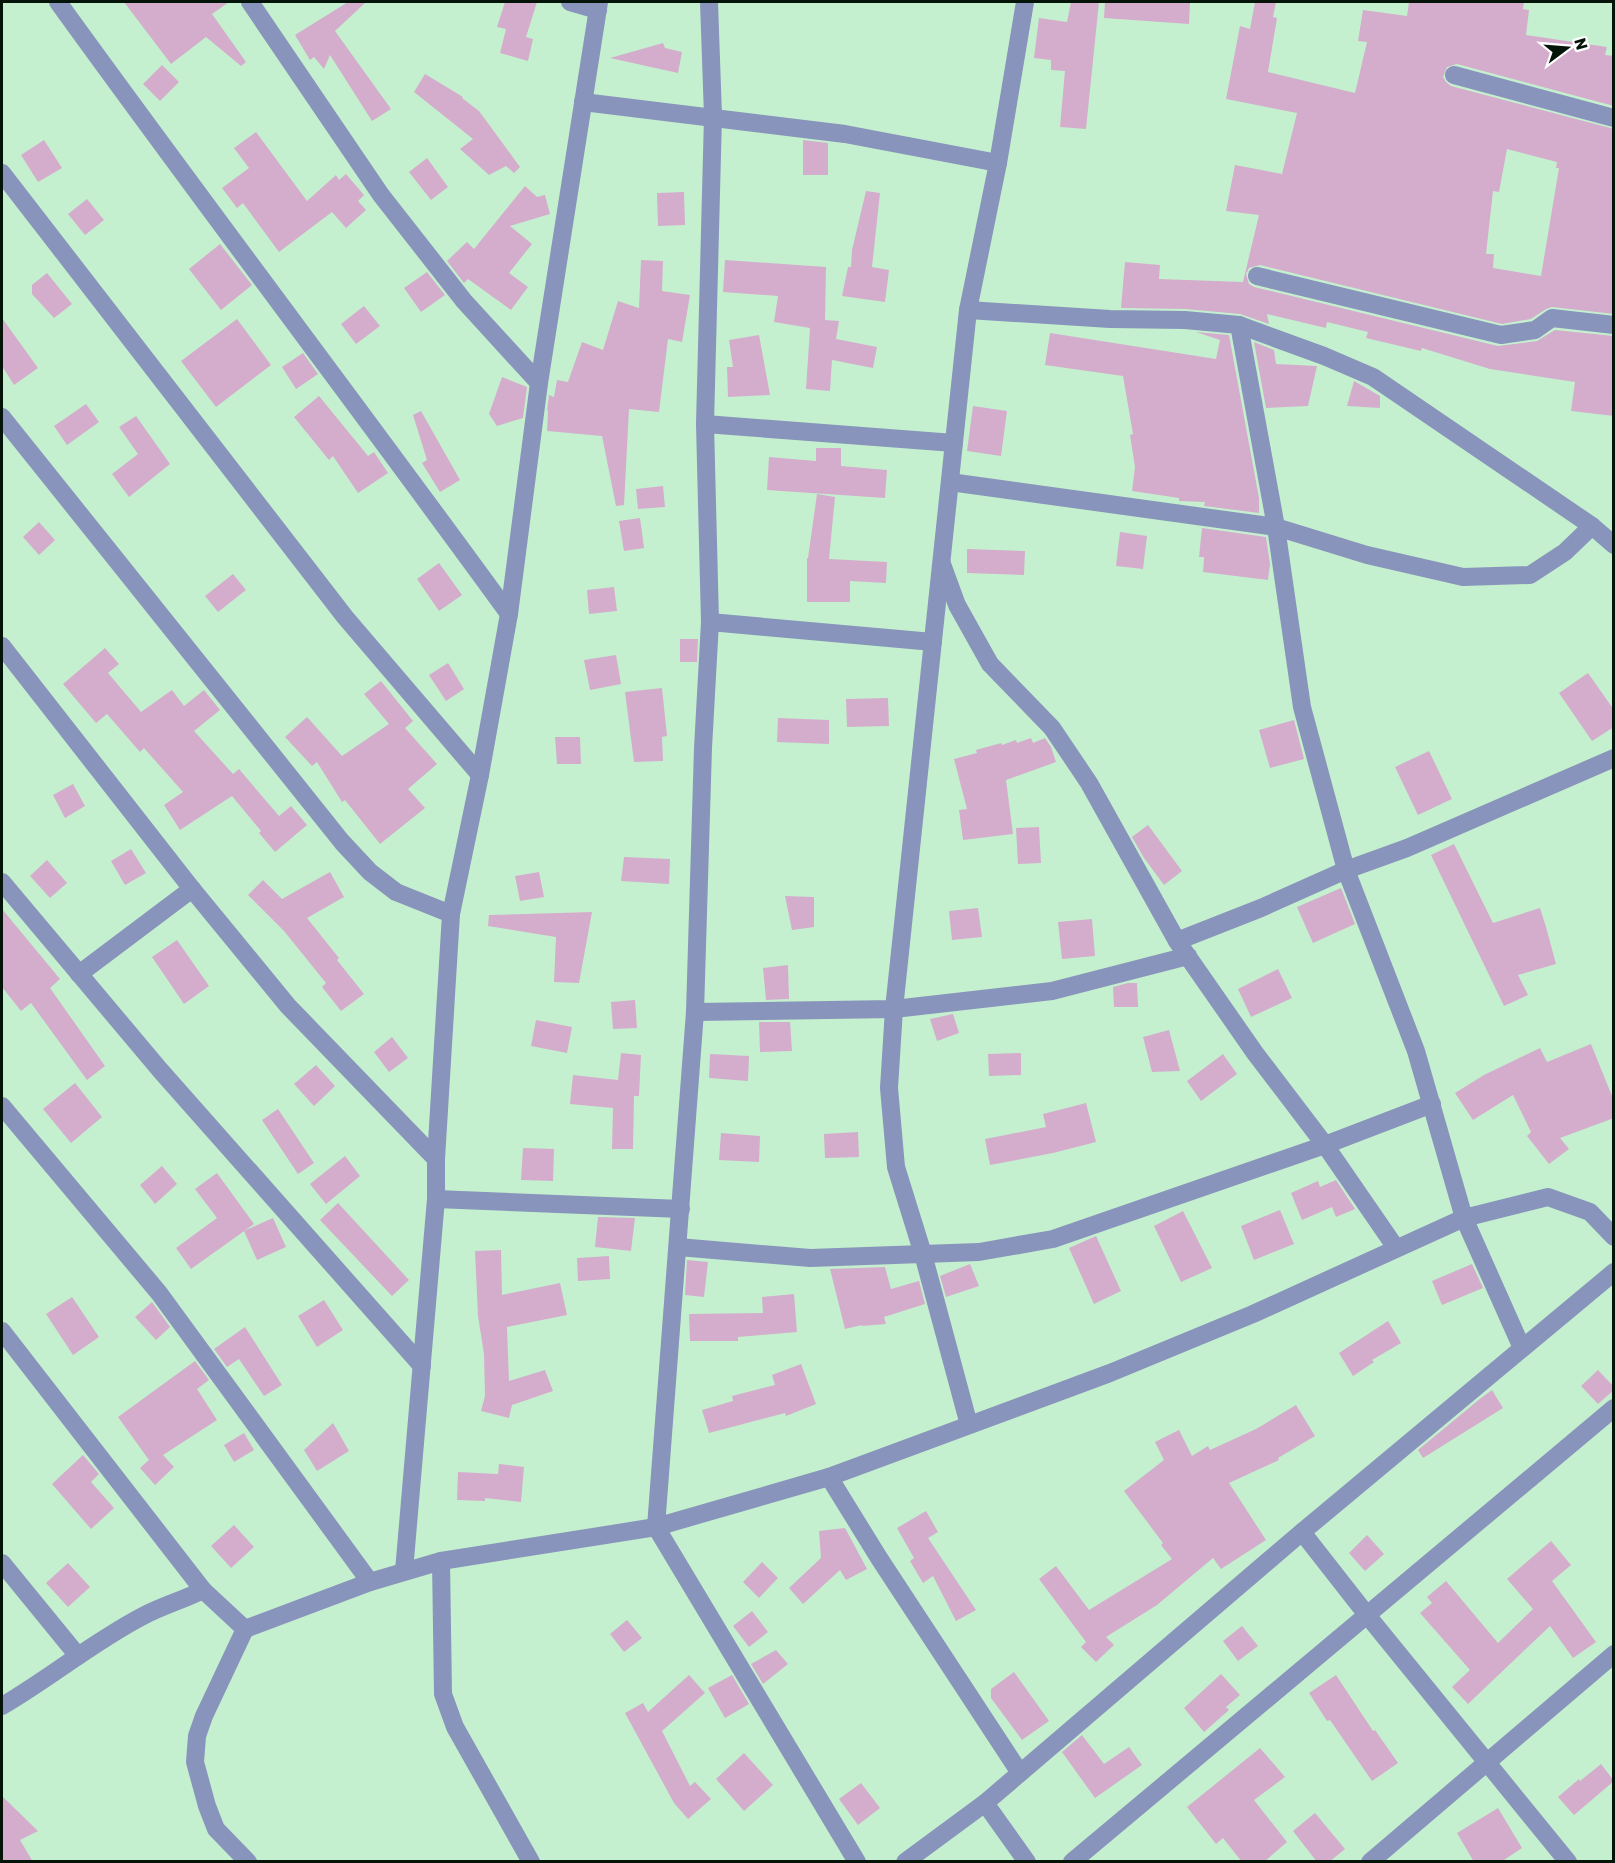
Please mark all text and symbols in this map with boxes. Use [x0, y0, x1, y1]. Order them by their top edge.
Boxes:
north arrow [1537, 18, 1597, 78]
text: N [1570, 36, 1592, 52]

